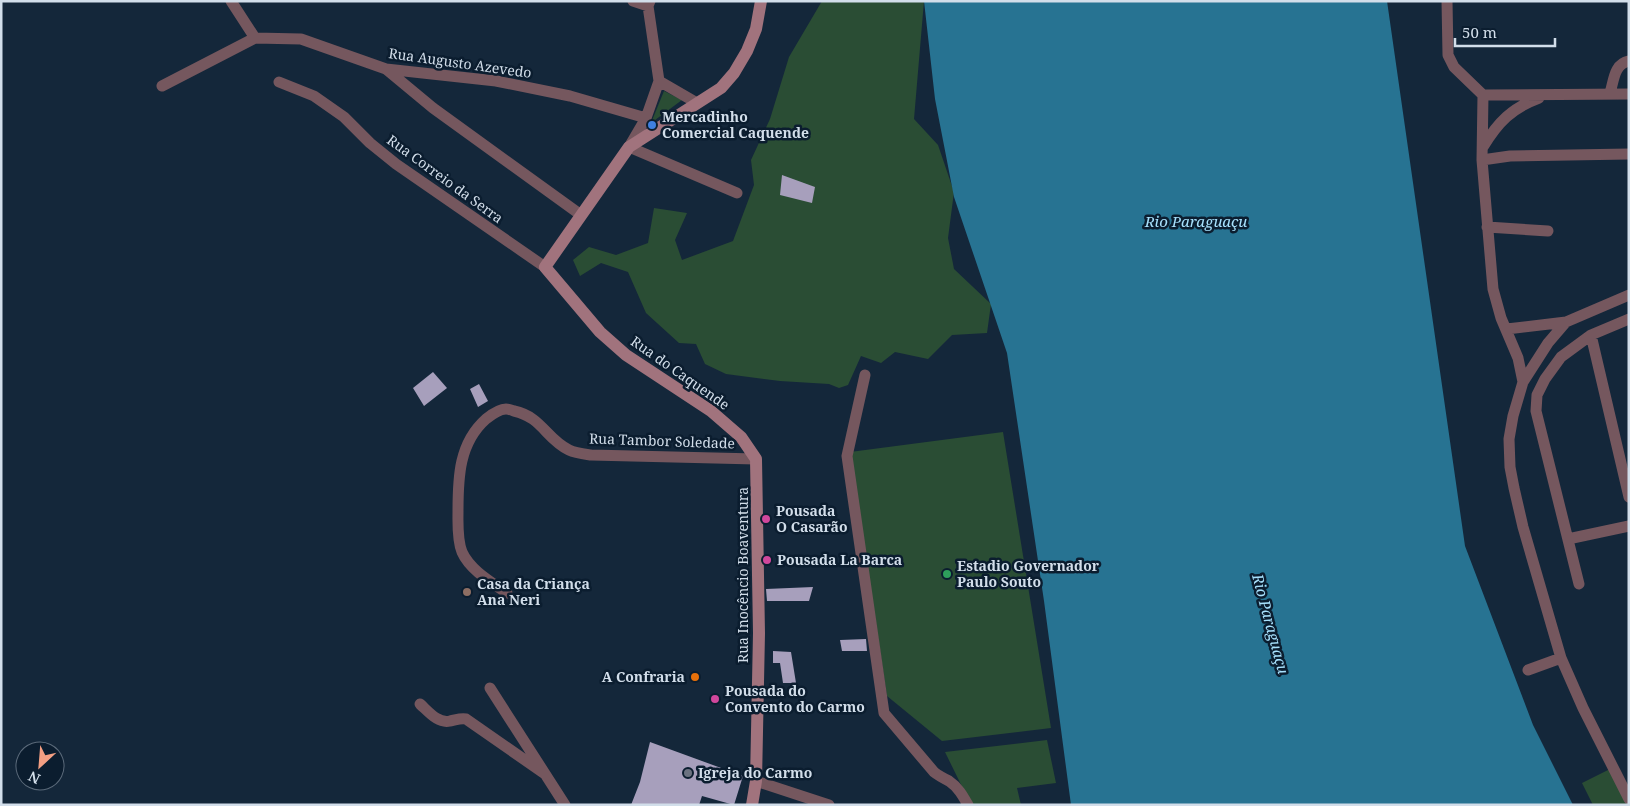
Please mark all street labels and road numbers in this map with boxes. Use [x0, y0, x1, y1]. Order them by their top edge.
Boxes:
street label: Rua Augusto Azevedo [387, 43, 533, 82]
street label: Rua Correio da Serra [383, 130, 507, 227]
street label: Rua do Caquende [627, 331, 733, 414]
street label: Rua Tambor Soledade [589, 428, 735, 453]
street label: Rua Inocêncio Boaventura [733, 487, 752, 663]

